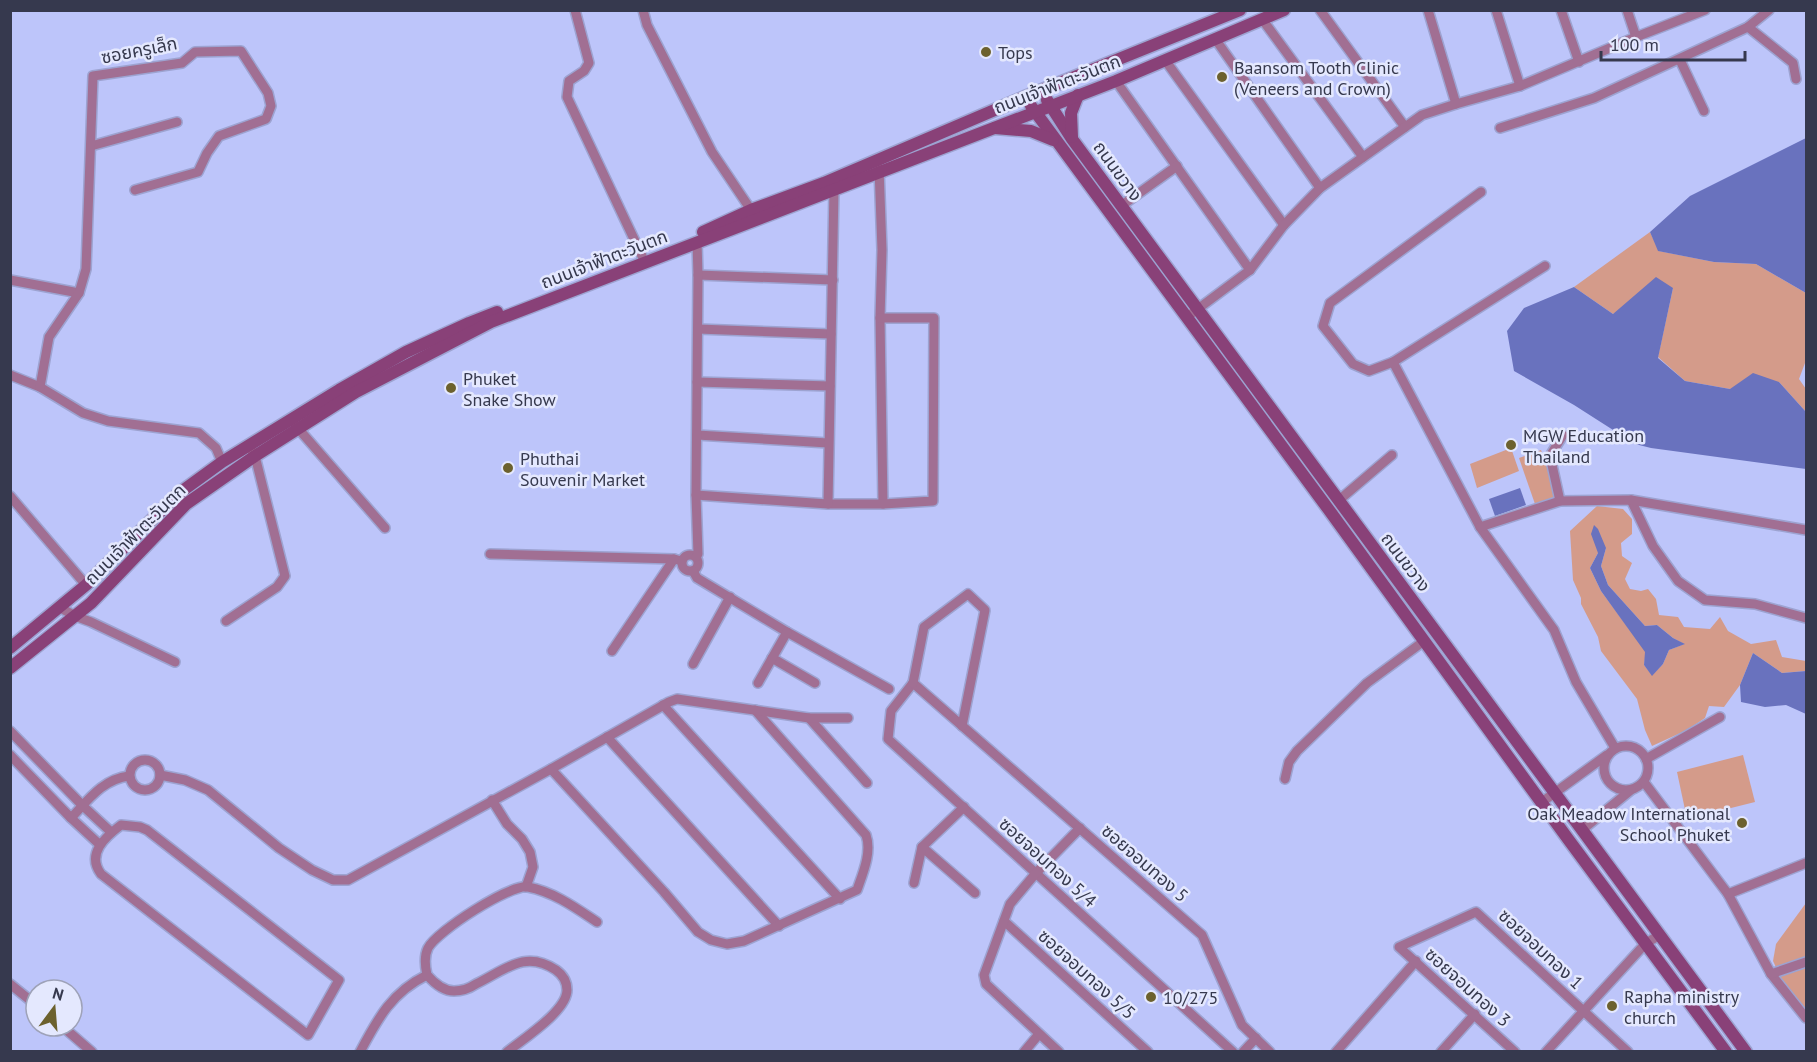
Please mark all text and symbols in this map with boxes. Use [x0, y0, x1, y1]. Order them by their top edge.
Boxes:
scale bar [1601, 24, 1745, 62]
street label: ซอยครูเล็ก [99, 31, 179, 70]
text: 100 m [1610, 33, 1659, 56]
place label: Tops [998, 41, 1033, 64]
marker: Tops [979, 45, 993, 59]
street label: ถนนเจ้าฟ้าตะวันตก [990, 49, 1124, 119]
place label: Baansom Tooth Clinic (Veneers and Crown) [1234, 56, 1399, 100]
marker: Baansom Tooth Clinic (Veneers and Crown) [1215, 70, 1229, 84]
street label: ถนนขวาง [1089, 136, 1147, 206]
street label: ถนนเจ้าฟ้าตะวันตก [537, 224, 671, 294]
place label: Phuket Snake Show [463, 367, 557, 411]
marker: Phuket Snake Show [444, 381, 458, 395]
place label: MGW Education Thailand [1523, 424, 1644, 468]
marker: MGW Education Thailand [1504, 438, 1518, 452]
place label: Phuthai Souvenir Market [520, 447, 645, 491]
marker: Phuthai Souvenir Market [501, 461, 515, 475]
street label: ถนนเจ้าฟ้าตะวันตก [80, 479, 190, 589]
street label: ถนนขวาง [1376, 528, 1436, 596]
place label: Oak Meadow International School Phuket [1527, 802, 1731, 846]
street label: ซอยจอมทอง 5/4 [994, 812, 1102, 912]
marker: Oak Meadow International School Phuket [1735, 816, 1749, 830]
street label: ซอยจอมทอง 5 [1097, 819, 1193, 907]
street label: ซอยจอมทอง 1 [1494, 904, 1588, 994]
street label: ซอยจอมทอง 5/5 [1033, 924, 1141, 1024]
street label: ซอยจอมทอง 3 [1420, 942, 1516, 1032]
north arrow [24, 978, 84, 1038]
text: N [50, 983, 66, 1005]
place label: Rapha ministry church [1624, 985, 1740, 1029]
place label: 10/275 [1163, 986, 1218, 1009]
marker: 10/275 [1144, 990, 1158, 1004]
marker: Rapha ministry church [1605, 999, 1619, 1013]

